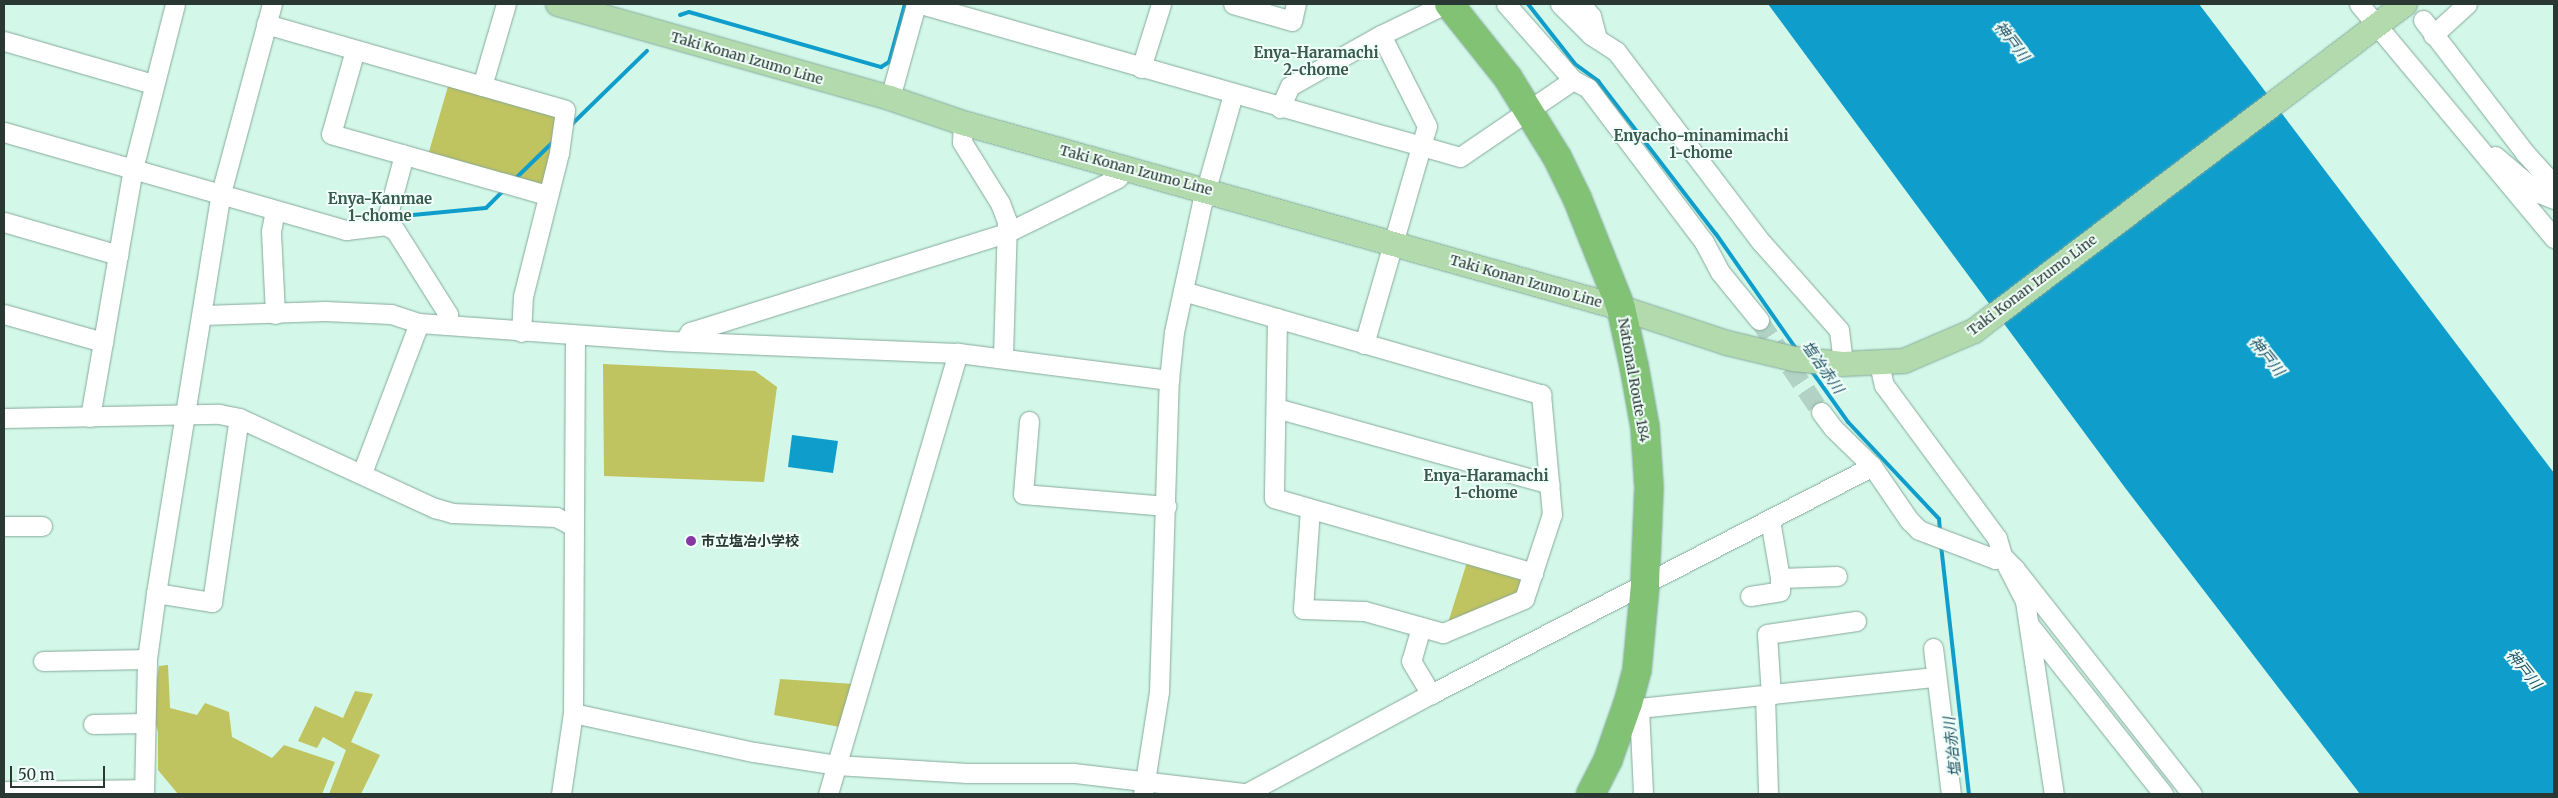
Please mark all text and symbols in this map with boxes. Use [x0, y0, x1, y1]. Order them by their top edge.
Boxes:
water label: 神戸川 [1991, 18, 2033, 64]
street label: Taki Konan Izumo Line [669, 28, 825, 88]
district label: Enya-Haramachi 2-chome [1253, 43, 1379, 78]
district label: Enyacho-minamimachi 1-chome [1613, 126, 1789, 161]
street label: Taki Konan Izumo Line [1058, 141, 1214, 199]
district label: Enya-Kanmae 1-chome [328, 189, 432, 224]
street label: Taki Konan Izumo Line [1964, 231, 2100, 339]
street label: Taki Konan Izumo Line [1448, 251, 1604, 311]
street label: National Route 184 [1615, 317, 1653, 443]
water label: 神戸川 [2246, 333, 2288, 379]
water label: 塩冶赤川 [1798, 337, 1848, 397]
district label: Enya-Haramachi 1-chome [1423, 466, 1549, 501]
place label: 市立塩冶小学校 [701, 533, 799, 549]
marker: 市立塩冶小学校 [685, 535, 697, 547]
water label: 神戸川 [2503, 646, 2545, 692]
water label: 塩冶赤川 [1940, 716, 1964, 778]
scale bar [12, 756, 108, 788]
text: 50 m [18, 765, 55, 784]

